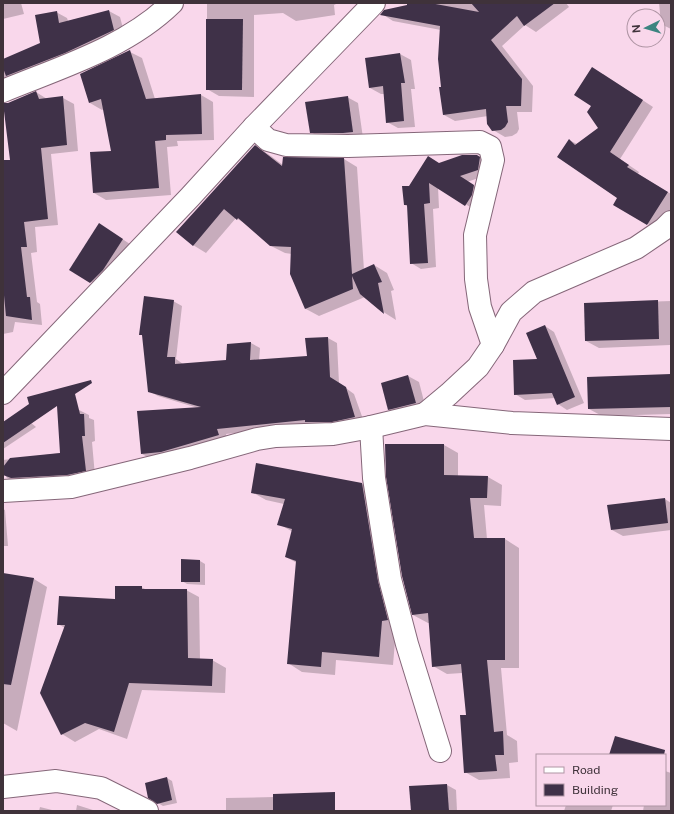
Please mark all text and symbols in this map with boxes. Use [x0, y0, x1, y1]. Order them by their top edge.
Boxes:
north arrow [626, 8, 666, 48]
text: N [630, 24, 642, 34]
legend [536, 754, 666, 806]
text: Road [572, 763, 600, 777]
text: Building [572, 783, 618, 797]

